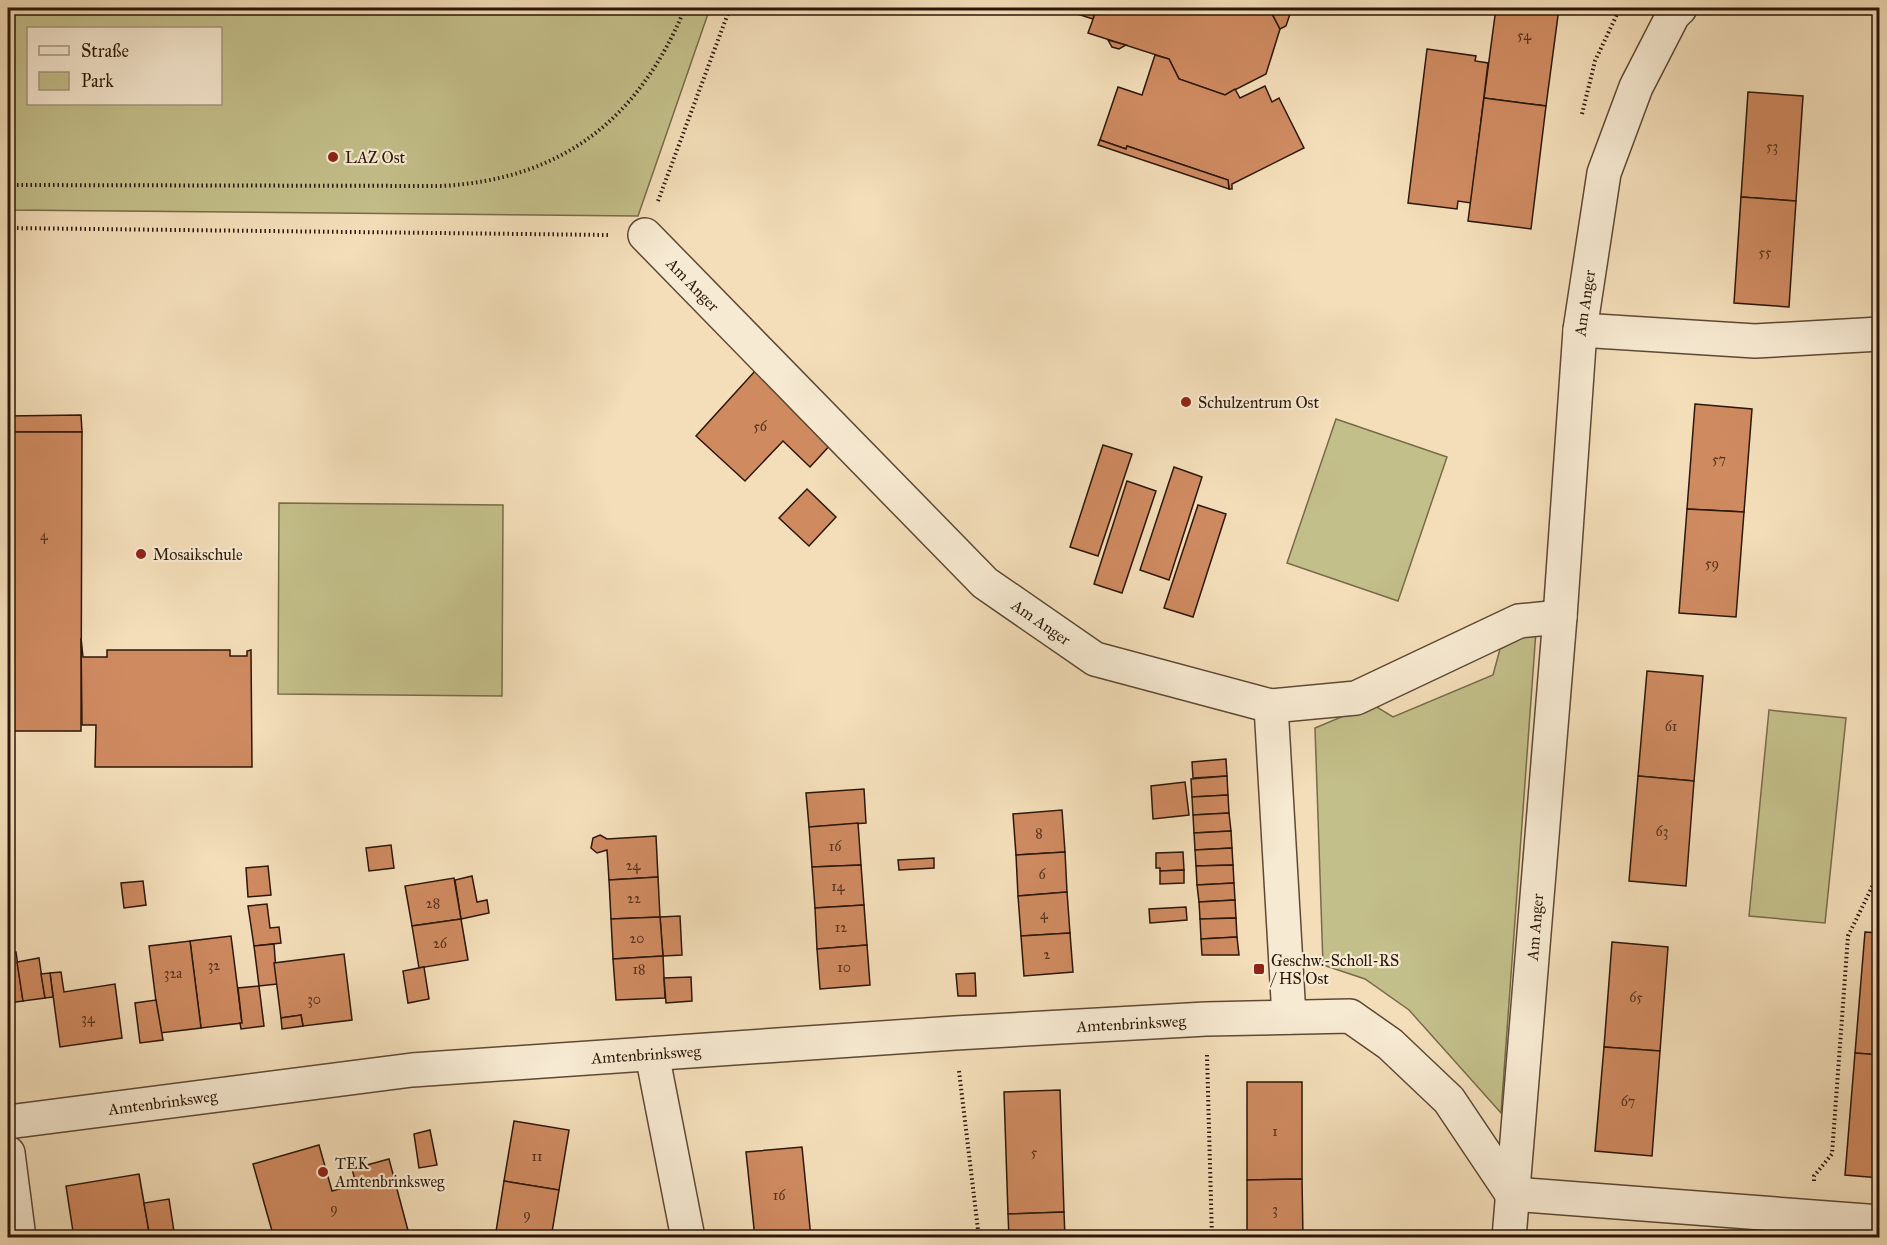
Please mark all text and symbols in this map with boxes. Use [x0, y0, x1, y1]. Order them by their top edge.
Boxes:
legend [27, 27, 222, 105]
house number: 54 [1517, 27, 1532, 44]
text: Straße [81, 40, 129, 62]
text: Park [81, 70, 114, 92]
house number: 53 [1766, 138, 1778, 155]
place label: LAZ Ost [345, 148, 406, 167]
marker: LAZ Ost [326, 150, 340, 164]
house number: 55 [1758, 244, 1772, 261]
street label: Am Anger [662, 253, 724, 315]
street label: Am Anger [1570, 268, 1599, 338]
place label: Schulzentrum Ost [1198, 393, 1319, 412]
marker: Schulzentrum Ost [1179, 395, 1193, 409]
house number: 56 [753, 418, 768, 435]
house number: 57 [1712, 451, 1726, 468]
house number: 4 [40, 527, 49, 544]
place label: Mosaikschule [153, 545, 243, 564]
marker: Mosaikschule [134, 547, 148, 561]
house number: 59 [1705, 555, 1719, 572]
street label: Am Anger [1007, 594, 1074, 649]
house number: 61 [1665, 718, 1678, 735]
house number: 63 [1656, 823, 1668, 840]
house number: 8 [1035, 825, 1043, 842]
house number: 16 [829, 838, 842, 855]
house number: 24 [626, 857, 642, 874]
house number: 6 [1038, 866, 1046, 883]
house number: 14 [831, 878, 846, 895]
house number: 22 [627, 890, 641, 907]
street label: Am Anger [1522, 893, 1547, 962]
house number: 28 [426, 895, 440, 912]
house number: 4 [1040, 906, 1049, 923]
house number: 12 [835, 919, 847, 936]
house number: 20 [629, 930, 645, 947]
house number: 26 [433, 935, 448, 952]
house number: 2 [1044, 946, 1051, 963]
place label: Geschw.-Scholl-RS / HS Ost [1269, 951, 1399, 988]
house number: 32 [208, 957, 220, 974]
house number: 10 [837, 959, 851, 976]
house number: 18 [633, 961, 645, 978]
marker: Geschw.-Scholl-RS / HS Ost [1252, 962, 1266, 976]
house number: 32a [164, 965, 182, 982]
house number: 65 [1629, 989, 1643, 1006]
house number: 30 [307, 991, 321, 1008]
house number: 34 [81, 1010, 96, 1027]
street label: Amtenbrinksweg [1075, 1011, 1187, 1036]
street label: Amtenbrinksweg [590, 1041, 702, 1067]
street label: Amtenbrinksweg [106, 1086, 219, 1119]
house number: 67 [1621, 1093, 1635, 1110]
house number: 1 [1272, 1123, 1278, 1140]
house number: 5 [1031, 1144, 1038, 1161]
house number: 11 [531, 1148, 543, 1165]
place label: TEK Amtenbrinksweg [334, 1154, 445, 1192]
marker: TEK Amtenbrinksweg [316, 1165, 330, 1179]
house number: 16 [773, 1187, 786, 1204]
house number: 9 [330, 1200, 338, 1217]
house number: 3 [1272, 1201, 1278, 1218]
house number: 9 [523, 1206, 531, 1223]

